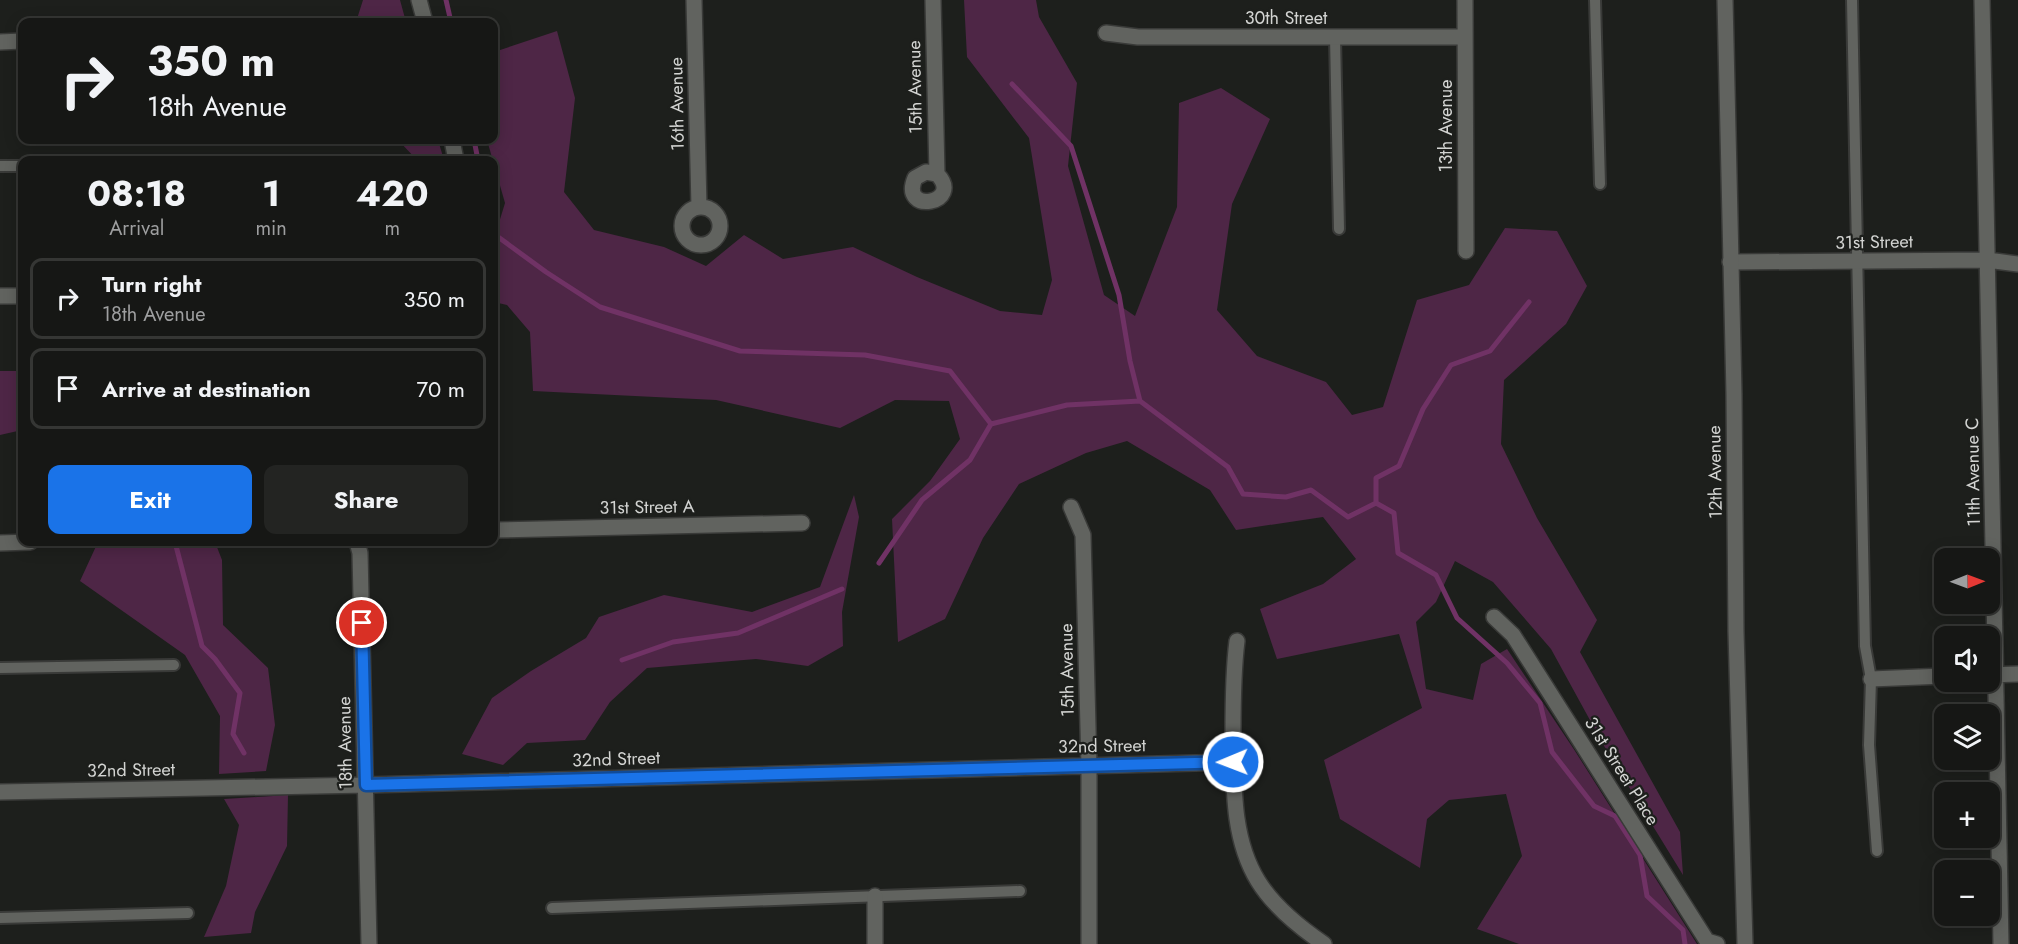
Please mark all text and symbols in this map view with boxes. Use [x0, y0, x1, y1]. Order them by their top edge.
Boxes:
street label: 30th Street [1245, 5, 1328, 31]
text: 350 m [147, 31, 275, 92]
street label: 15th Avenue [901, 40, 929, 134]
icon: right [48, 42, 126, 120]
street label: 16th Avenue [663, 57, 691, 151]
street label: 13th Avenue [1433, 79, 1459, 173]
text: 18th Avenue [147, 87, 287, 126]
text: 08:18 [87, 167, 186, 219]
text: 1 [262, 167, 280, 219]
text: 420 [356, 167, 429, 219]
text: Arrival [109, 214, 164, 243]
text: min [256, 214, 287, 243]
text: m [385, 214, 400, 243]
street label: 31st Street [1835, 228, 1914, 256]
text: Turn right [102, 268, 202, 300]
icon: right [51, 282, 84, 315]
text: 350 m [404, 283, 465, 315]
text: 18th Avenue [102, 300, 206, 329]
icon: arrive [51, 372, 84, 405]
text: Arrive at destination [102, 373, 311, 405]
text: 70 m [416, 373, 465, 405]
street label: 11th Avenue C [1959, 417, 1987, 527]
street label: 12th Avenue [1701, 425, 1729, 519]
button: Exit [48, 465, 252, 534]
button: Share [264, 465, 468, 534]
street label: 31st Street A [599, 493, 695, 521]
north arrow [1934, 548, 2000, 614]
map controls [1934, 548, 2000, 926]
pin [336, 597, 387, 648]
icon: arrive [345, 606, 378, 639]
street label: 15th Avenue [1053, 623, 1081, 717]
button: sound [1934, 626, 2000, 692]
street label: 18th Avenue [331, 696, 359, 790]
button: layers [1934, 704, 2000, 770]
street label: 31st Street Place [1578, 712, 1666, 830]
position arrow [1201, 730, 1265, 794]
street label: 32nd Street [1058, 732, 1147, 760]
street label: 32nd Street [572, 744, 661, 774]
street label: 32nd Street [87, 756, 176, 784]
button: + [1934, 782, 2000, 848]
button: − [1934, 860, 2000, 926]

